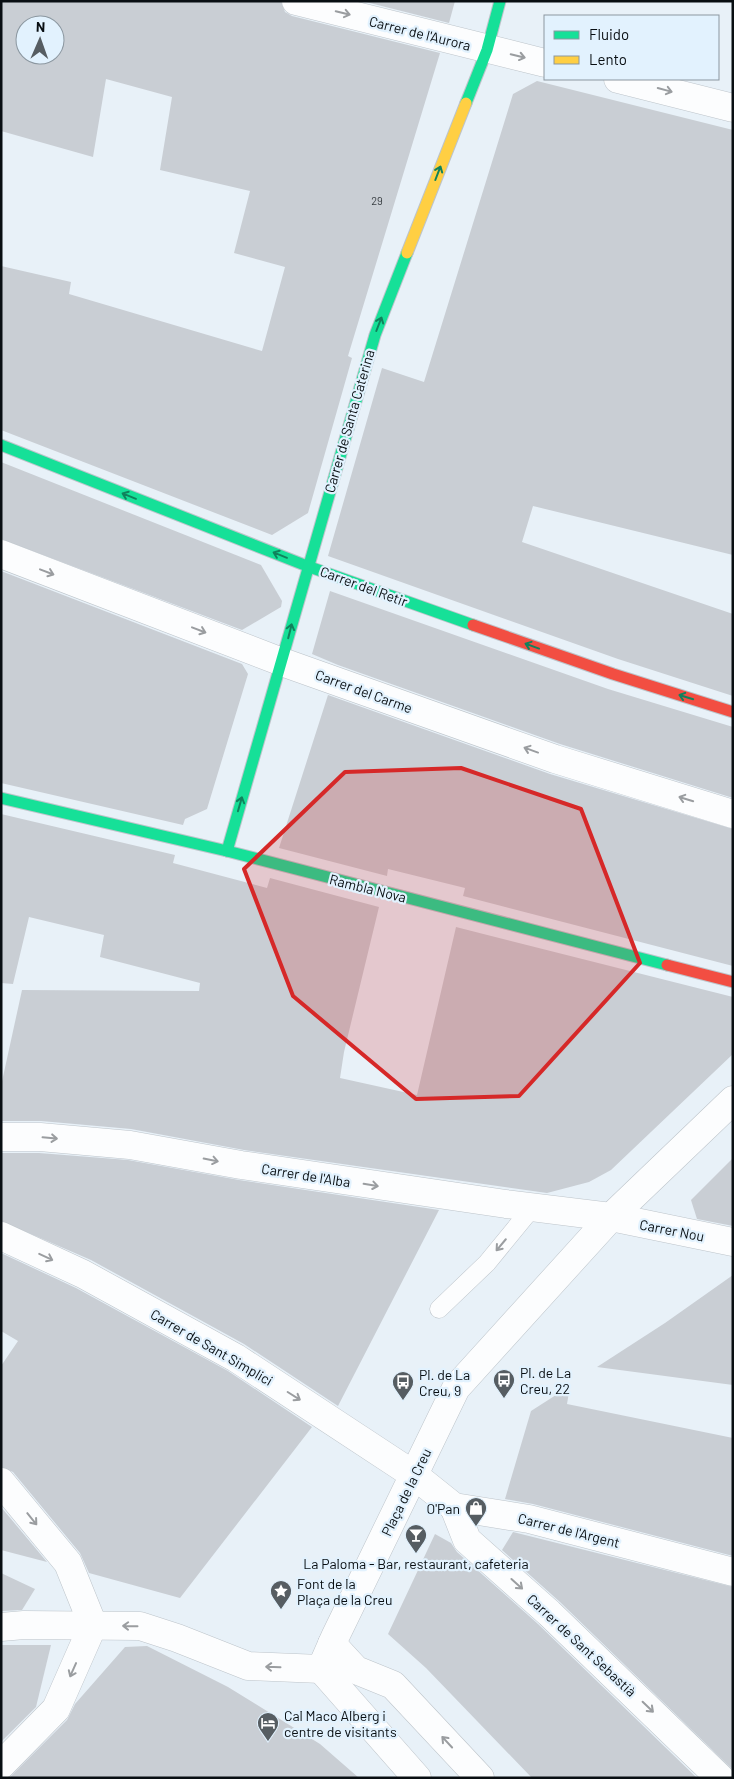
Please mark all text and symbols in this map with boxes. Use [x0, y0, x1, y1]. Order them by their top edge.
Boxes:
one-way arrow [334, 9, 350, 18]
street label: Carrer de l'Aurora [367, 12, 473, 54]
north arrow [15, 15, 65, 65]
legend [544, 15, 719, 80]
text: N [36, 18, 45, 35]
text: Fluido [589, 25, 629, 43]
text: Lento [589, 50, 627, 68]
one-way arrow [509, 52, 525, 61]
one-way arrow [657, 86, 673, 96]
one-way arrow [434, 166, 444, 181]
house number: 29 [371, 194, 383, 207]
one-way arrow [375, 317, 384, 332]
street label: Carrer de Santa Caterina [320, 347, 378, 495]
one-way arrow [122, 491, 137, 500]
one-way arrow [273, 550, 289, 559]
street label: Carrer del Retir [318, 562, 410, 610]
one-way arrow [39, 568, 54, 577]
one-way arrow [286, 624, 295, 640]
one-way arrow [190, 626, 206, 635]
one-way arrow [524, 640, 540, 650]
street label: Carrer del Carme [313, 666, 415, 716]
one-way arrow [679, 692, 695, 701]
one-way arrow [524, 745, 540, 754]
one-way arrow [679, 794, 695, 804]
one-way arrow [236, 797, 246, 813]
street label: Rambla Nova [328, 870, 408, 906]
one-way arrow [42, 1133, 58, 1143]
one-way arrow [202, 1155, 218, 1165]
street label: Carrer de l'Alba [260, 1160, 352, 1190]
one-way arrow [363, 1180, 379, 1190]
street label: Carrer Nou [638, 1215, 706, 1245]
one-way arrow [496, 1238, 507, 1251]
one-way arrow [38, 1252, 53, 1262]
street label: Carrer de Sant Simplici [148, 1305, 276, 1389]
place label: Pl. de La Creu, 22 [520, 1364, 571, 1397]
place label: Pl. de La Creu, 9 [419, 1366, 470, 1399]
bus stop icon: Pl. de La Creu, 22 [492, 1368, 516, 1399]
bus stop icon: Pl. de La Creu, 9 [391, 1370, 415, 1401]
one-way arrow [287, 1391, 301, 1401]
street label: Plaça de la Creu [377, 1445, 435, 1539]
shop icon: O'Pan [464, 1496, 488, 1527]
place label: O'Pan [426, 1500, 460, 1517]
street label: Carrer de l'Argent [516, 1509, 622, 1551]
one-way arrow [27, 1513, 38, 1526]
bar icon: La Paloma - Bar, restaurant, cafeteria [404, 1523, 428, 1554]
place label: La Paloma - Bar, restaurant, cafeteria [303, 1555, 529, 1572]
place label: Font de la Plaça de la Creu [297, 1575, 392, 1608]
one-way arrow [510, 1578, 523, 1590]
place icon: Font de la Plaça de la Creu [269, 1579, 293, 1610]
street label: Carrer de Sant Sebastià [524, 1590, 640, 1700]
one-way arrow [123, 1621, 139, 1631]
one-way arrow [68, 1662, 78, 1677]
one-way arrow [265, 1662, 281, 1672]
one-way arrow [641, 1701, 654, 1713]
place label: Cal Maco Alberg i centre de visitants [284, 1707, 397, 1740]
hotel icon: Cal Maco Alberg i centre de visitants [256, 1711, 280, 1742]
one-way arrow [441, 1736, 453, 1749]

